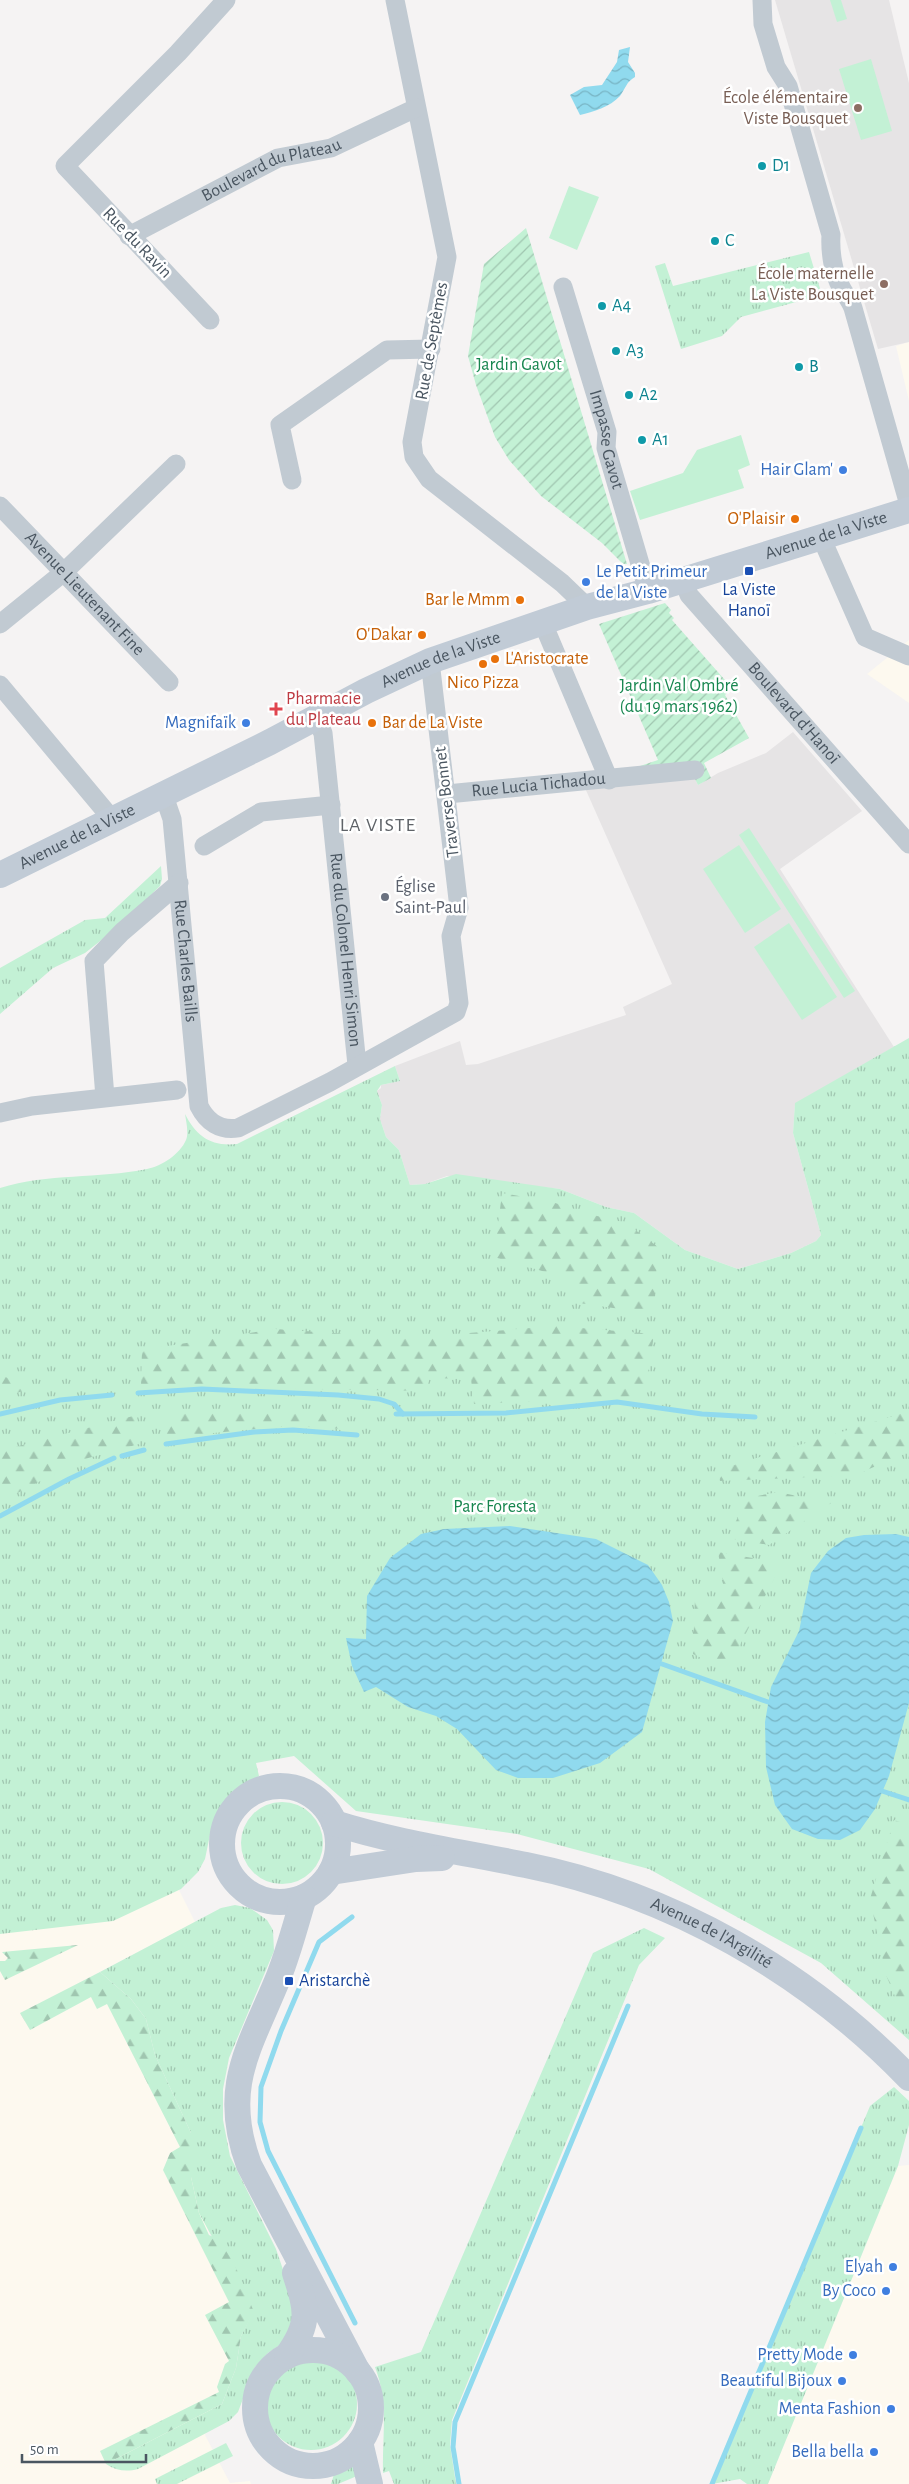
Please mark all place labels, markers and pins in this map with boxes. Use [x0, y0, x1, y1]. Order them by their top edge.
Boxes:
place label: École élémentaire Viste Bousquet [723, 86, 848, 128]
marker: École élémentaire Viste Bousquet [852, 102, 864, 114]
place label: D1 [772, 157, 790, 175]
marker: D1 [756, 160, 768, 172]
place label: C [725, 232, 734, 250]
marker: C [709, 235, 721, 247]
place label: École maternelle La Viste Bousquet [751, 262, 874, 304]
marker: École maternelle La Viste Bousquet [878, 278, 890, 290]
place label: A4 [612, 297, 631, 315]
marker: A4 [596, 300, 608, 312]
place label: A3 [626, 342, 644, 360]
marker: A3 [610, 345, 622, 357]
place label: B [809, 358, 819, 376]
marker: B [793, 361, 805, 373]
place label: A2 [639, 386, 658, 404]
marker: A2 [623, 389, 635, 401]
place label: A1 [652, 431, 669, 449]
marker: A1 [636, 434, 648, 446]
place label: Hair Glam' [760, 461, 833, 479]
marker: Hair Glam' [837, 464, 849, 476]
place label: O'Plaisir [728, 510, 785, 528]
marker: O'Plaisir [789, 513, 801, 525]
place label: Le Petit Primeur de la Viste [596, 563, 707, 602]
marker: La Viste Hanoï [743, 565, 755, 577]
marker: Le Petit Primeur de la Viste [580, 576, 592, 588]
place label: La Viste Hanoï [722, 581, 776, 620]
place label: Bar le Mmm [425, 591, 510, 609]
marker: Bar le Mmm [514, 594, 526, 606]
place label: O'Dakar [356, 626, 412, 644]
marker: O'Dakar [416, 629, 428, 641]
place label: L'Aristocrate [505, 650, 589, 668]
marker: L'Aristocrate [489, 653, 501, 665]
marker: Nico Pizza [477, 658, 489, 670]
place label: Nico Pizza [447, 674, 519, 692]
place label: Pharmacie du Plateau [286, 690, 361, 729]
marker: Pharmacie du Plateau [270, 703, 282, 715]
place label: Magnifaïk [165, 714, 237, 732]
place label: Bar de La Viste [382, 714, 483, 732]
marker: Magnifaïk [240, 717, 252, 729]
marker: Bar de La Viste [366, 717, 378, 729]
place label: Église Saint-Paul [395, 875, 466, 917]
marker: Église Saint-Paul [379, 891, 391, 903]
place label: Aristarchè [299, 1972, 370, 1990]
marker: Aristarchè [283, 1975, 295, 1987]
place label: Elyah [845, 2258, 883, 2276]
marker: Elyah [887, 2261, 899, 2273]
place label: By Coco [822, 2282, 876, 2300]
marker: By Coco [880, 2285, 892, 2297]
place label: Pretty Mode [757, 2346, 843, 2364]
marker: Pretty Mode [847, 2349, 859, 2361]
place label: Beautiful Bijoux [720, 2372, 832, 2390]
marker: Beautiful Bijoux [836, 2375, 848, 2387]
place label: Menta Fashion [779, 2400, 881, 2418]
marker: Menta Fashion [885, 2403, 897, 2415]
place label: Bella bella [791, 2443, 864, 2461]
marker: Bella bella [868, 2446, 880, 2458]

